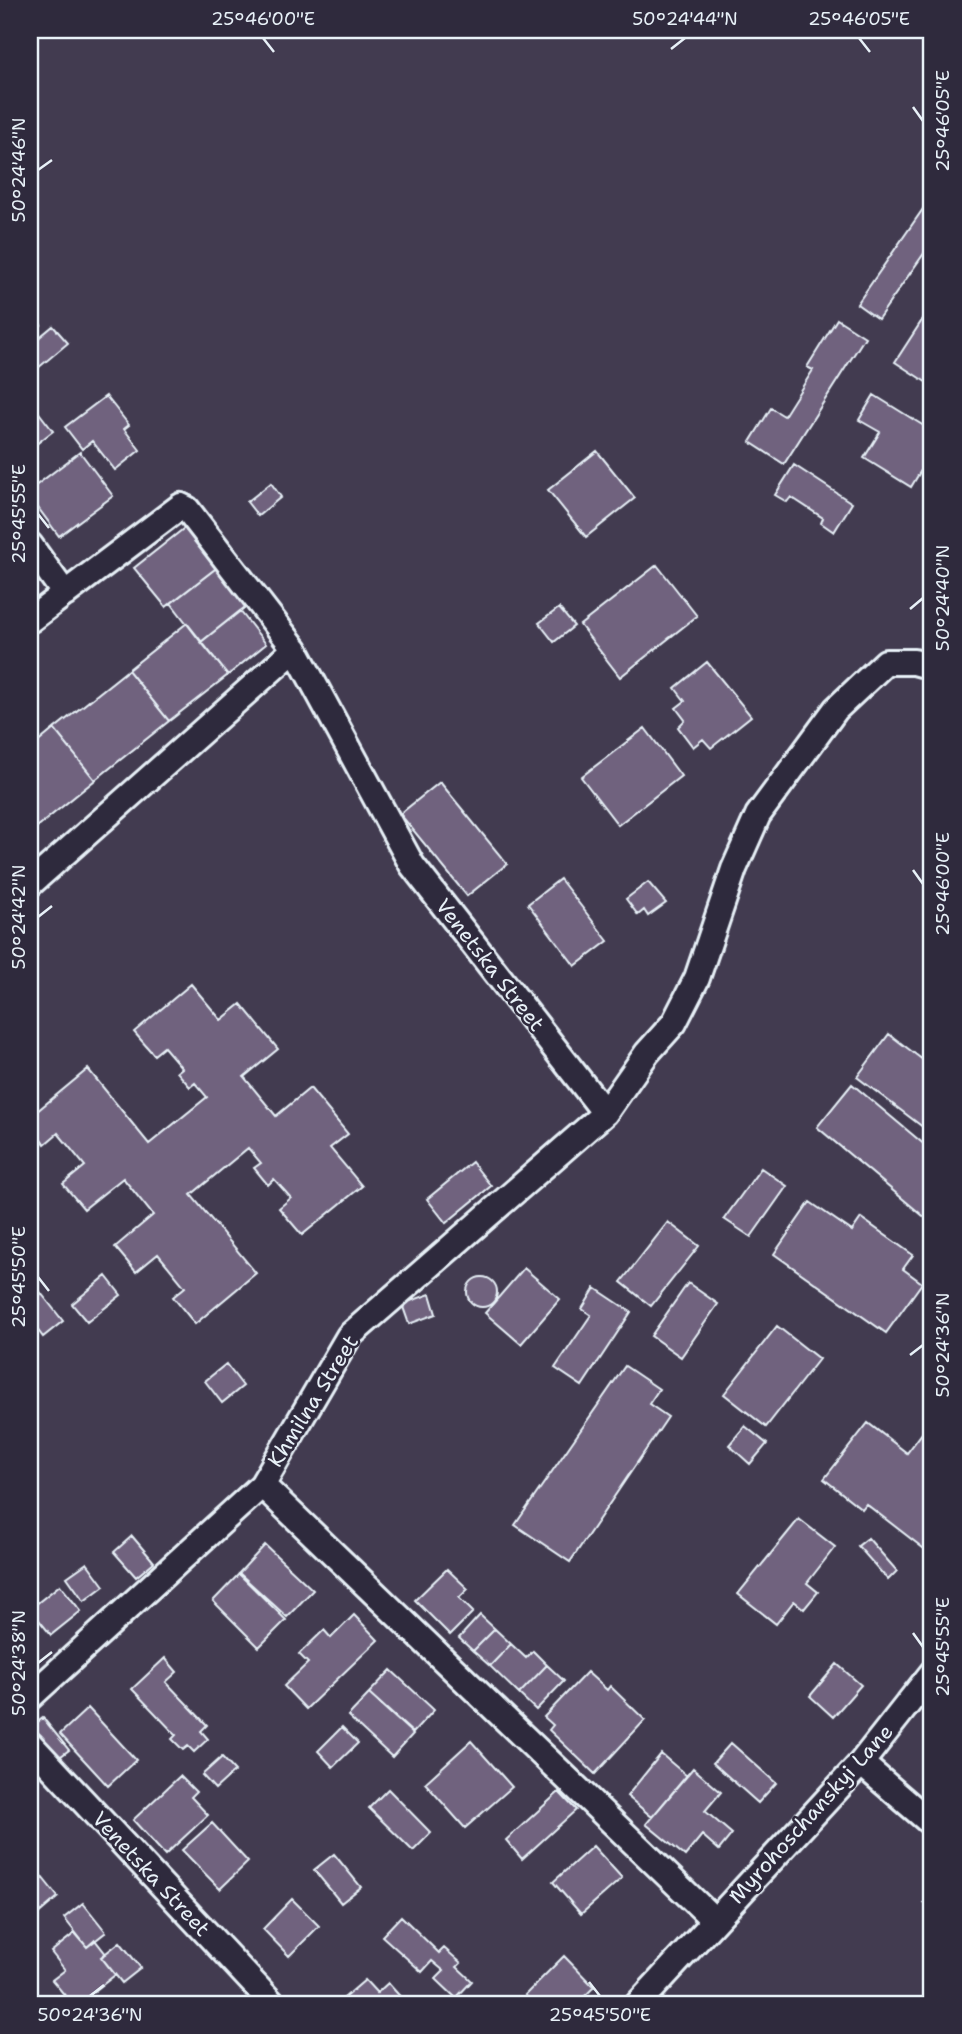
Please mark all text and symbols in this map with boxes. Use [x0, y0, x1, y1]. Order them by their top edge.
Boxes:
text: 25°46'00"E [211, 7, 315, 31]
text: 50°24'44"N [632, 7, 738, 31]
text: 25°46'05"E [808, 7, 910, 31]
text: 25°46'05"E [931, 70, 955, 172]
text: 50°24'46"N [7, 118, 31, 222]
text: 25°45'55"E [7, 464, 31, 564]
text: 50°24'40"N [931, 545, 955, 651]
text: 25°46'00"E [931, 832, 955, 936]
text: 50°24'42"N [7, 865, 31, 969]
street label: Venetska Street [429, 893, 551, 1037]
text: 25°45'50"E [7, 1226, 31, 1328]
text: 50°24'36"N [931, 1292, 955, 1398]
street label: Khmilna Street [261, 1330, 365, 1472]
text: 25°45'55"E [931, 1597, 955, 1697]
text: 50°24'38"N [7, 1610, 31, 1716]
street label: Myrohoschanskyi Lane [723, 1718, 899, 1910]
street label: Venetska Street [86, 1805, 216, 1943]
text: 50°24'36"N [37, 2003, 143, 2027]
text: 25°45'50"E [549, 2003, 651, 2027]

